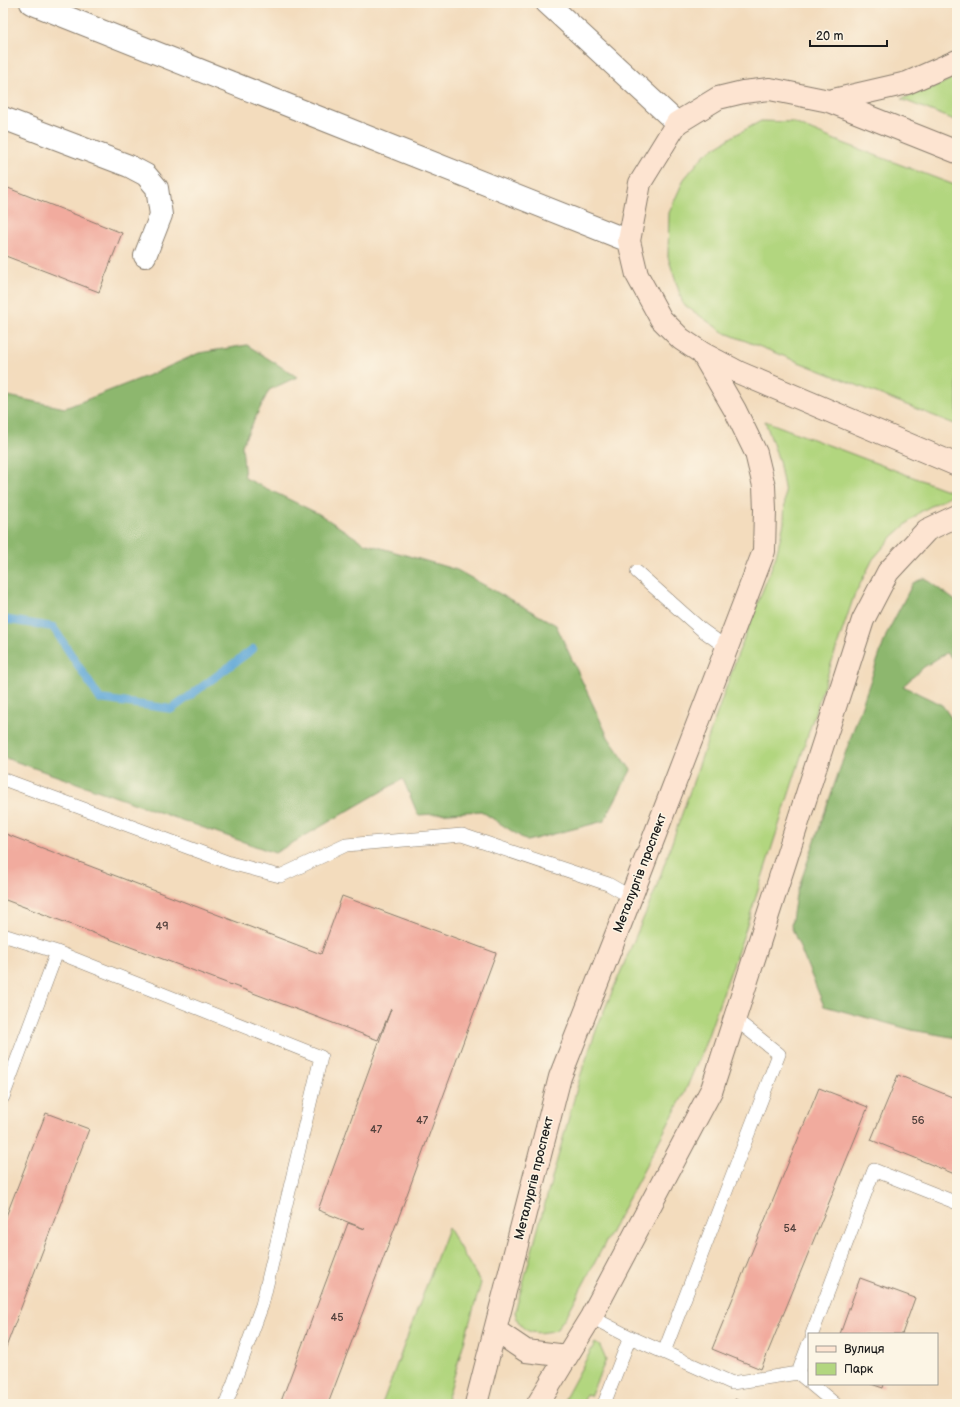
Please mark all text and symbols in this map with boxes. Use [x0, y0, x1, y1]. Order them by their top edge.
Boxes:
scale bar [810, 22, 887, 48]
text: 20 m [816, 29, 843, 44]
street label: Металургів проспект [610, 811, 670, 935]
house number: 49 [155, 920, 169, 933]
house number: 47 [416, 1114, 429, 1127]
house number: 56 [911, 1114, 925, 1127]
street label: Металургів проспект [511, 1115, 557, 1241]
house number: 47 [370, 1123, 383, 1136]
house number: 54 [783, 1222, 797, 1235]
house number: 45 [330, 1311, 344, 1324]
legend [808, 1333, 938, 1385]
text: Вулиця [844, 1342, 885, 1357]
text: Парк [844, 1362, 874, 1377]

